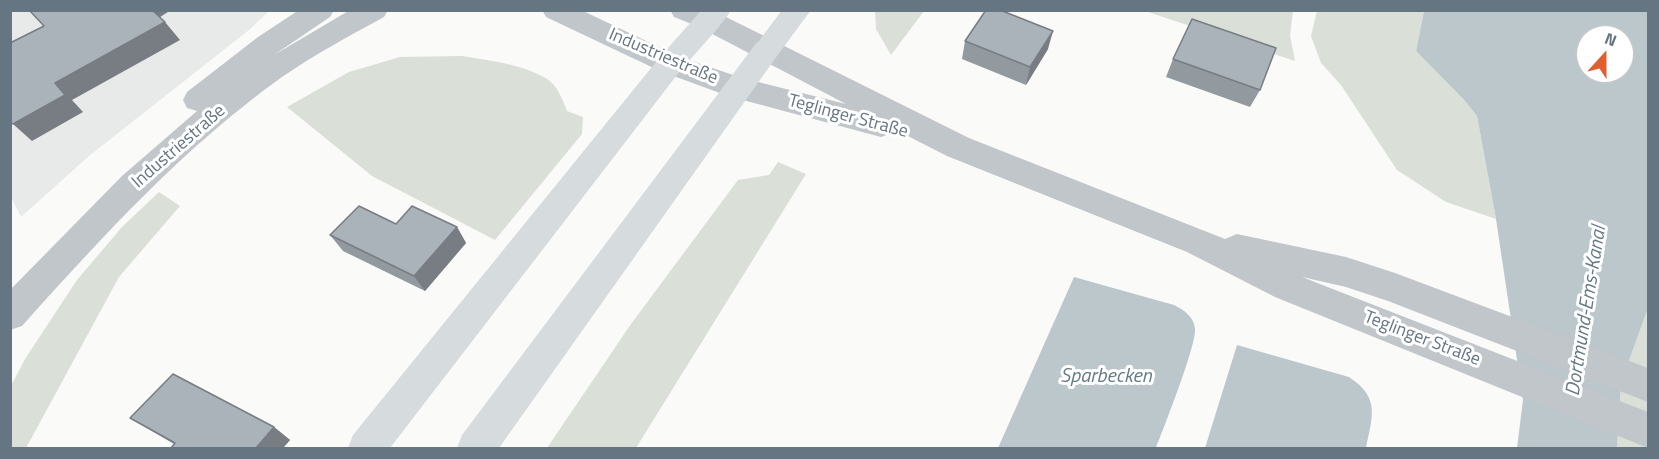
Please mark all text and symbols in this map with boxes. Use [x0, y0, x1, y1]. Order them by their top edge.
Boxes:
street label: Industriestraße [605, 24, 721, 90]
north arrow [1575, 24, 1635, 84]
text: N [1601, 26, 1620, 52]
street label: Teglinger Straße [786, 91, 910, 143]
street label: Industriestraße [128, 101, 230, 193]
water label: Dortmund-Ems-Kanal [1562, 224, 1612, 398]
street label: Teglinger Straße [1361, 307, 1483, 371]
water label: Sparbecken [1060, 365, 1152, 389]

